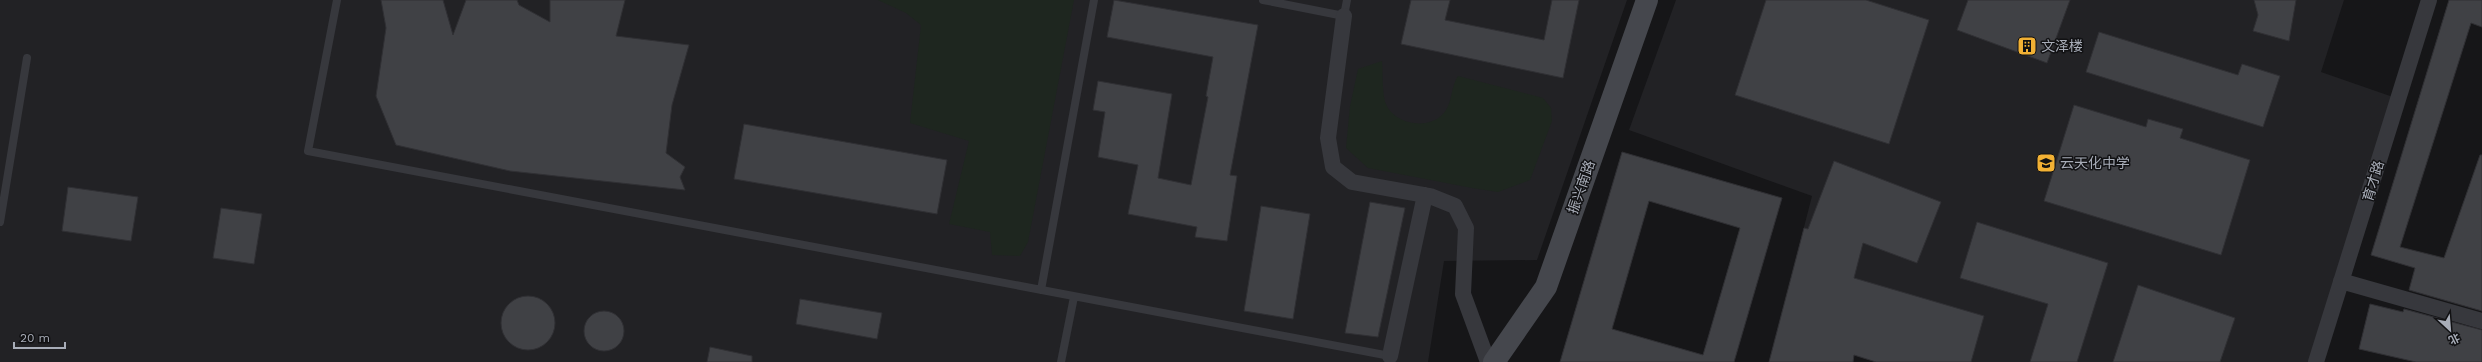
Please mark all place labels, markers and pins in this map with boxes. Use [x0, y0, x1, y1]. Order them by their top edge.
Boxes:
building icon: 文泽楼 [2016, 35, 2038, 57]
place label: 文泽楼 [2041, 38, 2083, 54]
school or university icon: 云天化中学 [2035, 152, 2057, 174]
place label: 云天化中学 [2060, 155, 2130, 171]

